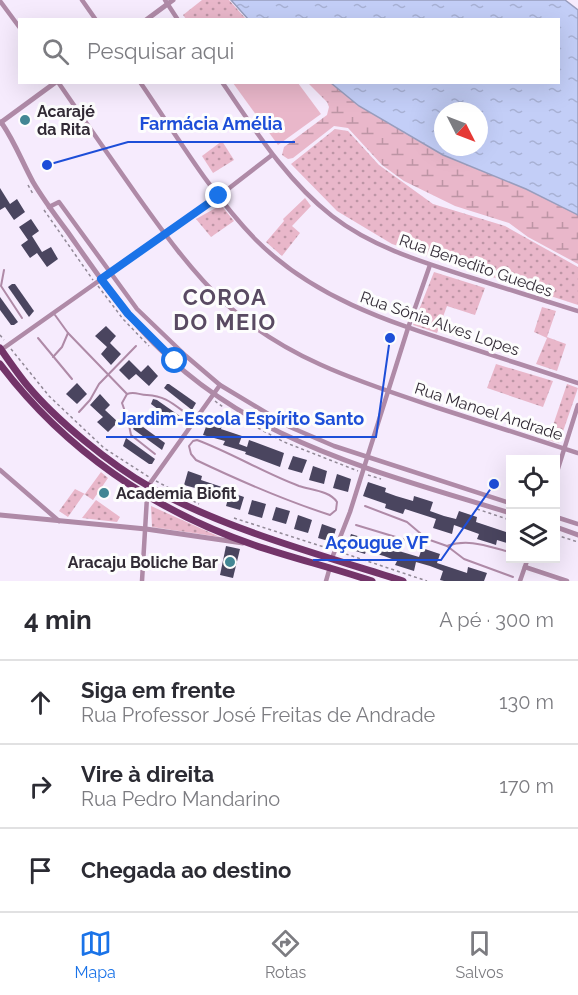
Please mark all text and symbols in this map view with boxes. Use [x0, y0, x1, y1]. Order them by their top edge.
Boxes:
search box [18, 18, 560, 84]
icon: search [39, 35, 72, 68]
text: Pesquisar aqui [87, 38, 234, 64]
place label: Acarajé da Rita [37, 102, 95, 139]
north arrow [434, 102, 488, 156]
callout: Farmácia Amélia [128, 106, 295, 142]
marker: Acarajé da Rita [18, 113, 32, 127]
text: Farmácia Amélia [139, 113, 283, 134]
route end [205, 182, 231, 208]
street label: Rua Benedito Guedes [397, 230, 555, 301]
district label: COROA DO MEIO [173, 284, 277, 335]
street label: Rua Sônia Alves Lopes [358, 287, 522, 360]
route start [161, 347, 187, 373]
street label: Rua Manoel Andrade [412, 379, 565, 444]
callout: Jardim-Escola Espírito Santo [106, 401, 376, 437]
text: Jardim-Escola Espírito Santo [118, 408, 364, 429]
map controls [506, 455, 560, 563]
button: locate [506, 455, 560, 509]
place label: Academia Biofit [116, 484, 236, 503]
marker: Academia Biofit [97, 486, 111, 500]
button: layers [506, 509, 560, 563]
callout: Açougue VF [313, 524, 441, 560]
text: Açougue VF [325, 532, 429, 553]
place label: Aracaju Boliche Bar [68, 553, 218, 572]
marker: Aracaju Boliche Bar [223, 555, 237, 569]
text: 4 min [24, 605, 92, 635]
text: A pé · 300 m [439, 608, 554, 632]
text: Siga em frente [81, 677, 235, 703]
icon: ahead [24, 686, 57, 719]
text: 130 m [499, 690, 554, 714]
text: Rua Professor José Freitas de Andrade [81, 703, 435, 727]
text: Vire à direita [81, 761, 214, 787]
icon: right [24, 770, 57, 803]
text: 170 m [499, 774, 554, 798]
text: Rua Pedro Mandarino [81, 787, 280, 811]
icon: arrive [24, 854, 57, 887]
text: Chegada ao destino [81, 857, 291, 883]
tab: Mapa [75, 927, 116, 982]
tab: Rotas [265, 927, 306, 982]
tab: Salvos [455, 927, 503, 982]

